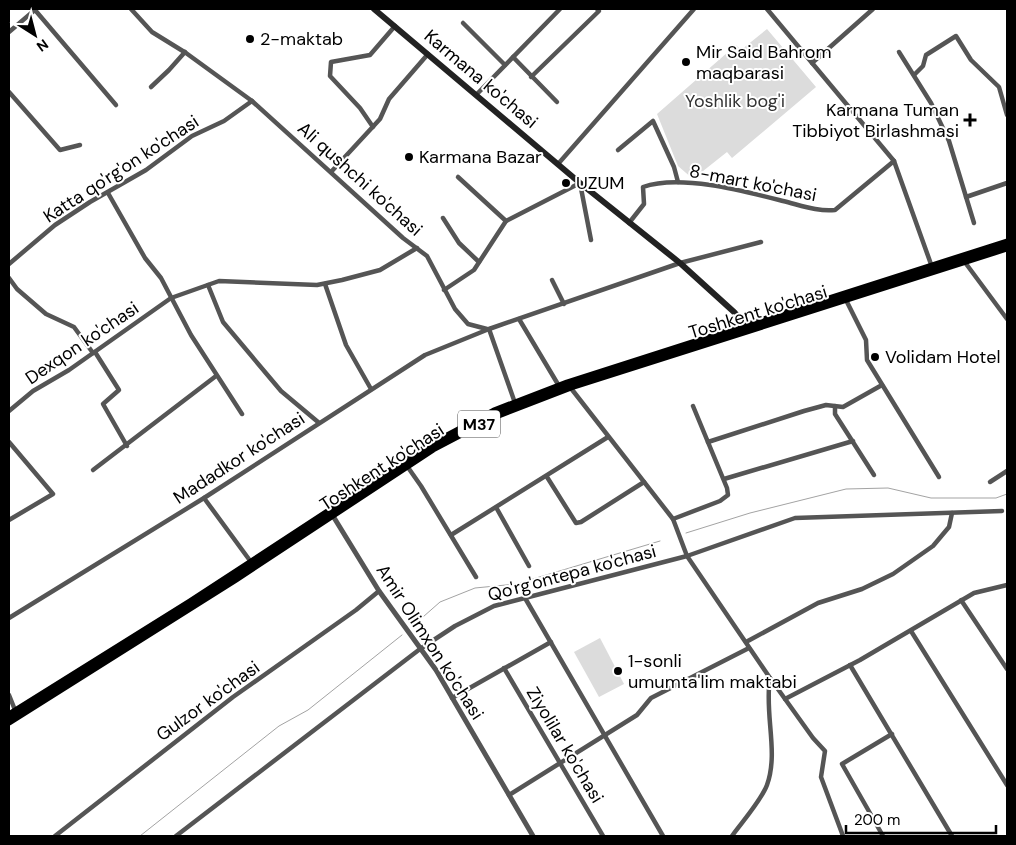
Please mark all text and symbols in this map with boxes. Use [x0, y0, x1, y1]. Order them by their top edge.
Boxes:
north arrow [10, 10, 60, 60]
street label: Karmana ko'chasi [419, 24, 543, 134]
place label: 2-maktab [260, 27, 343, 51]
marker: 2-maktab [244, 33, 256, 45]
text: N [33, 35, 52, 56]
place label: Mir Said Bahrom maqbarasi [696, 40, 832, 85]
marker: Mir Said Bahrom maqbarasi [680, 56, 692, 68]
park label: Yoshlik bog'i [685, 89, 785, 113]
place label: Karmana Tuman Tibbiyot Birlashmasi [792, 98, 959, 143]
street label: Katta qo'rg'on ko'chasi [39, 110, 203, 228]
marker: Karmana Tuman Tibbiyot Birlashmasi [963, 113, 977, 127]
street label: Ali qushchi ko'chasi [293, 117, 427, 241]
place label: Karmana Bazar [419, 145, 542, 169]
marker: Karmana Bazar [403, 151, 415, 163]
street label: 8-mart ko'chasi [687, 159, 819, 207]
place label: UZUM [576, 171, 624, 195]
marker: UZUM [560, 177, 572, 189]
street label: Toshkent ko'chasi [686, 280, 830, 344]
street label: Dexqon ko'chasi [21, 296, 143, 390]
place label: Volidam Hotel [885, 345, 1000, 369]
marker: Volidam Hotel [869, 351, 881, 363]
street label: Madadkor ko'chasi [169, 407, 309, 509]
road number: M37 [458, 410, 500, 438]
street label: Toshkent ko'chasi [315, 418, 449, 516]
street label: Qo'rg'ontepa ko'chasi [485, 539, 659, 607]
street label: Amir Olimxon ko'chasi [371, 560, 489, 724]
place label: 1-sonli umumta'lim maktabi [628, 649, 797, 694]
street label: Gulzor ko'chasi [151, 655, 265, 747]
marker: 1-sonli umumta'lim maktabi [612, 665, 624, 677]
street label: Ziyolilar ko'chasi [521, 682, 609, 808]
scale bar [846, 802, 996, 834]
text: 200 m [854, 810, 900, 830]

